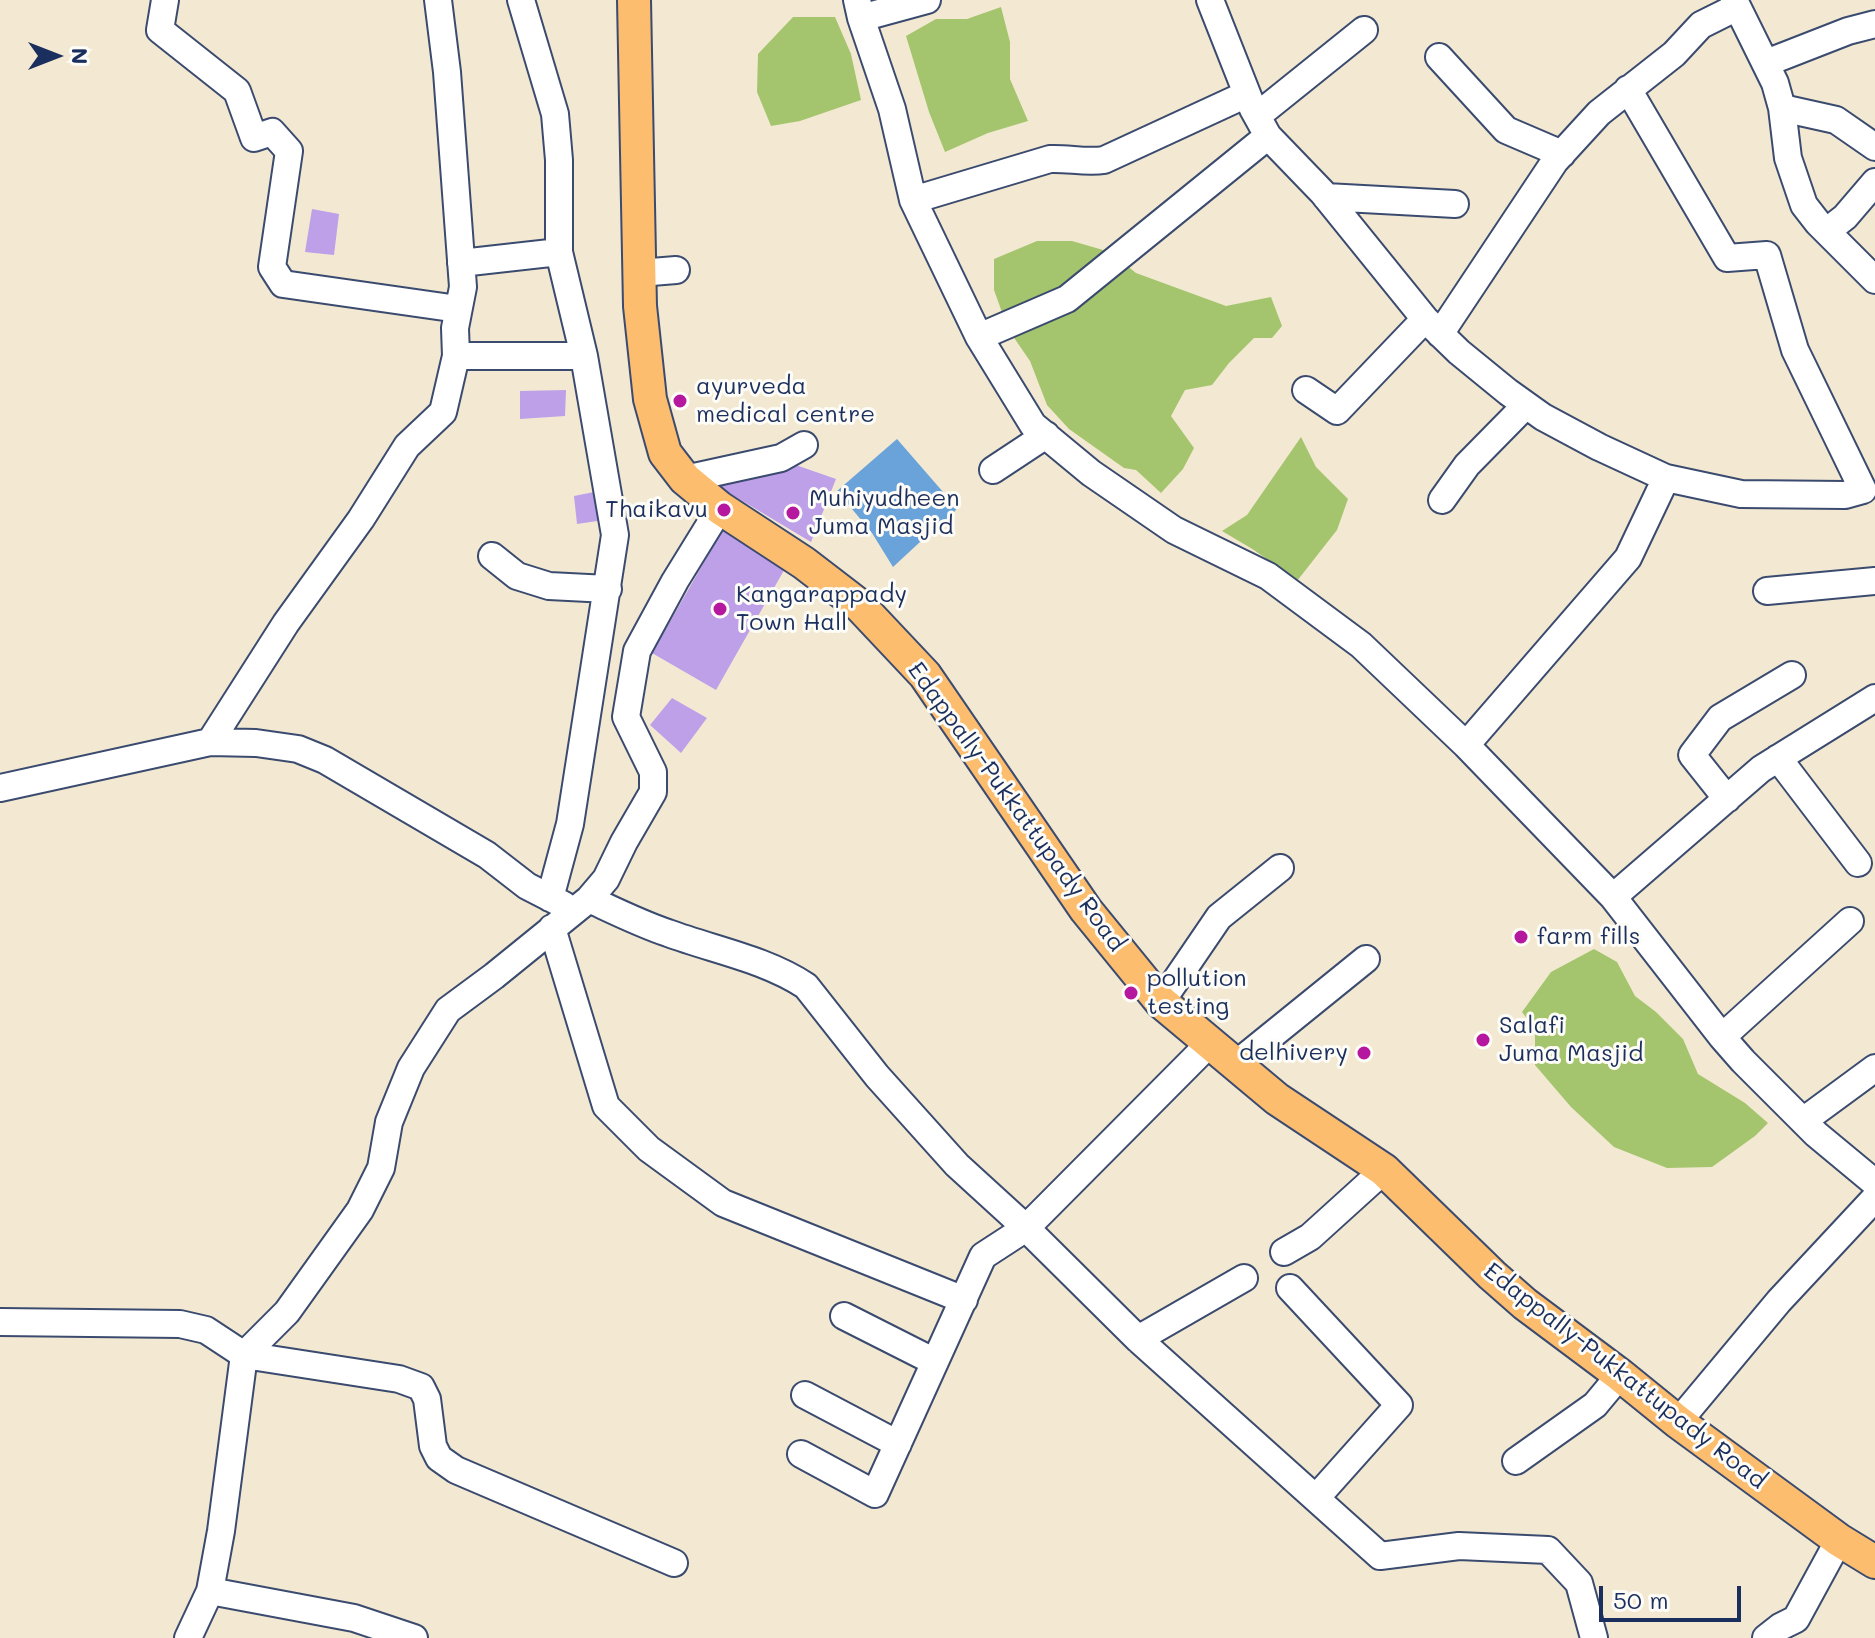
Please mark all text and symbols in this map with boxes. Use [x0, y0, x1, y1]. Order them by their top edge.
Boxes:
north arrow [16, 16, 96, 96]
text: N [66, 48, 95, 64]
place label: ayurveda medical centre [696, 373, 875, 429]
marker: ayurveda medical centre [671, 392, 689, 410]
place label: Muhiyudheen Juma Masjid [809, 485, 960, 541]
place label: Thaikavu [605, 496, 708, 524]
marker: Thaikavu [715, 501, 733, 519]
marker: Muhiyudheen Juma Masjid [784, 504, 802, 522]
place label: Kangarappady Town Hall [736, 581, 907, 637]
marker: Kangarappady Town Hall [711, 600, 729, 618]
street label: Edappally-Pukkattupady Road [901, 657, 1131, 957]
place label: farm fills [1537, 923, 1641, 951]
marker: farm fills [1512, 928, 1530, 946]
place label: pollution testing [1147, 965, 1247, 1021]
marker: pollution testing [1122, 984, 1140, 1002]
place label: Salafi Juma Masjid [1499, 1012, 1643, 1068]
marker: Salafi Juma Masjid [1474, 1031, 1492, 1049]
place label: delhivery [1239, 1039, 1348, 1067]
marker: delhivery [1355, 1044, 1373, 1062]
street label: Edappally-Pukkattupady Road [1478, 1257, 1772, 1495]
scale bar [1603, 1570, 1745, 1620]
text: 50 m [1613, 1584, 1669, 1615]

